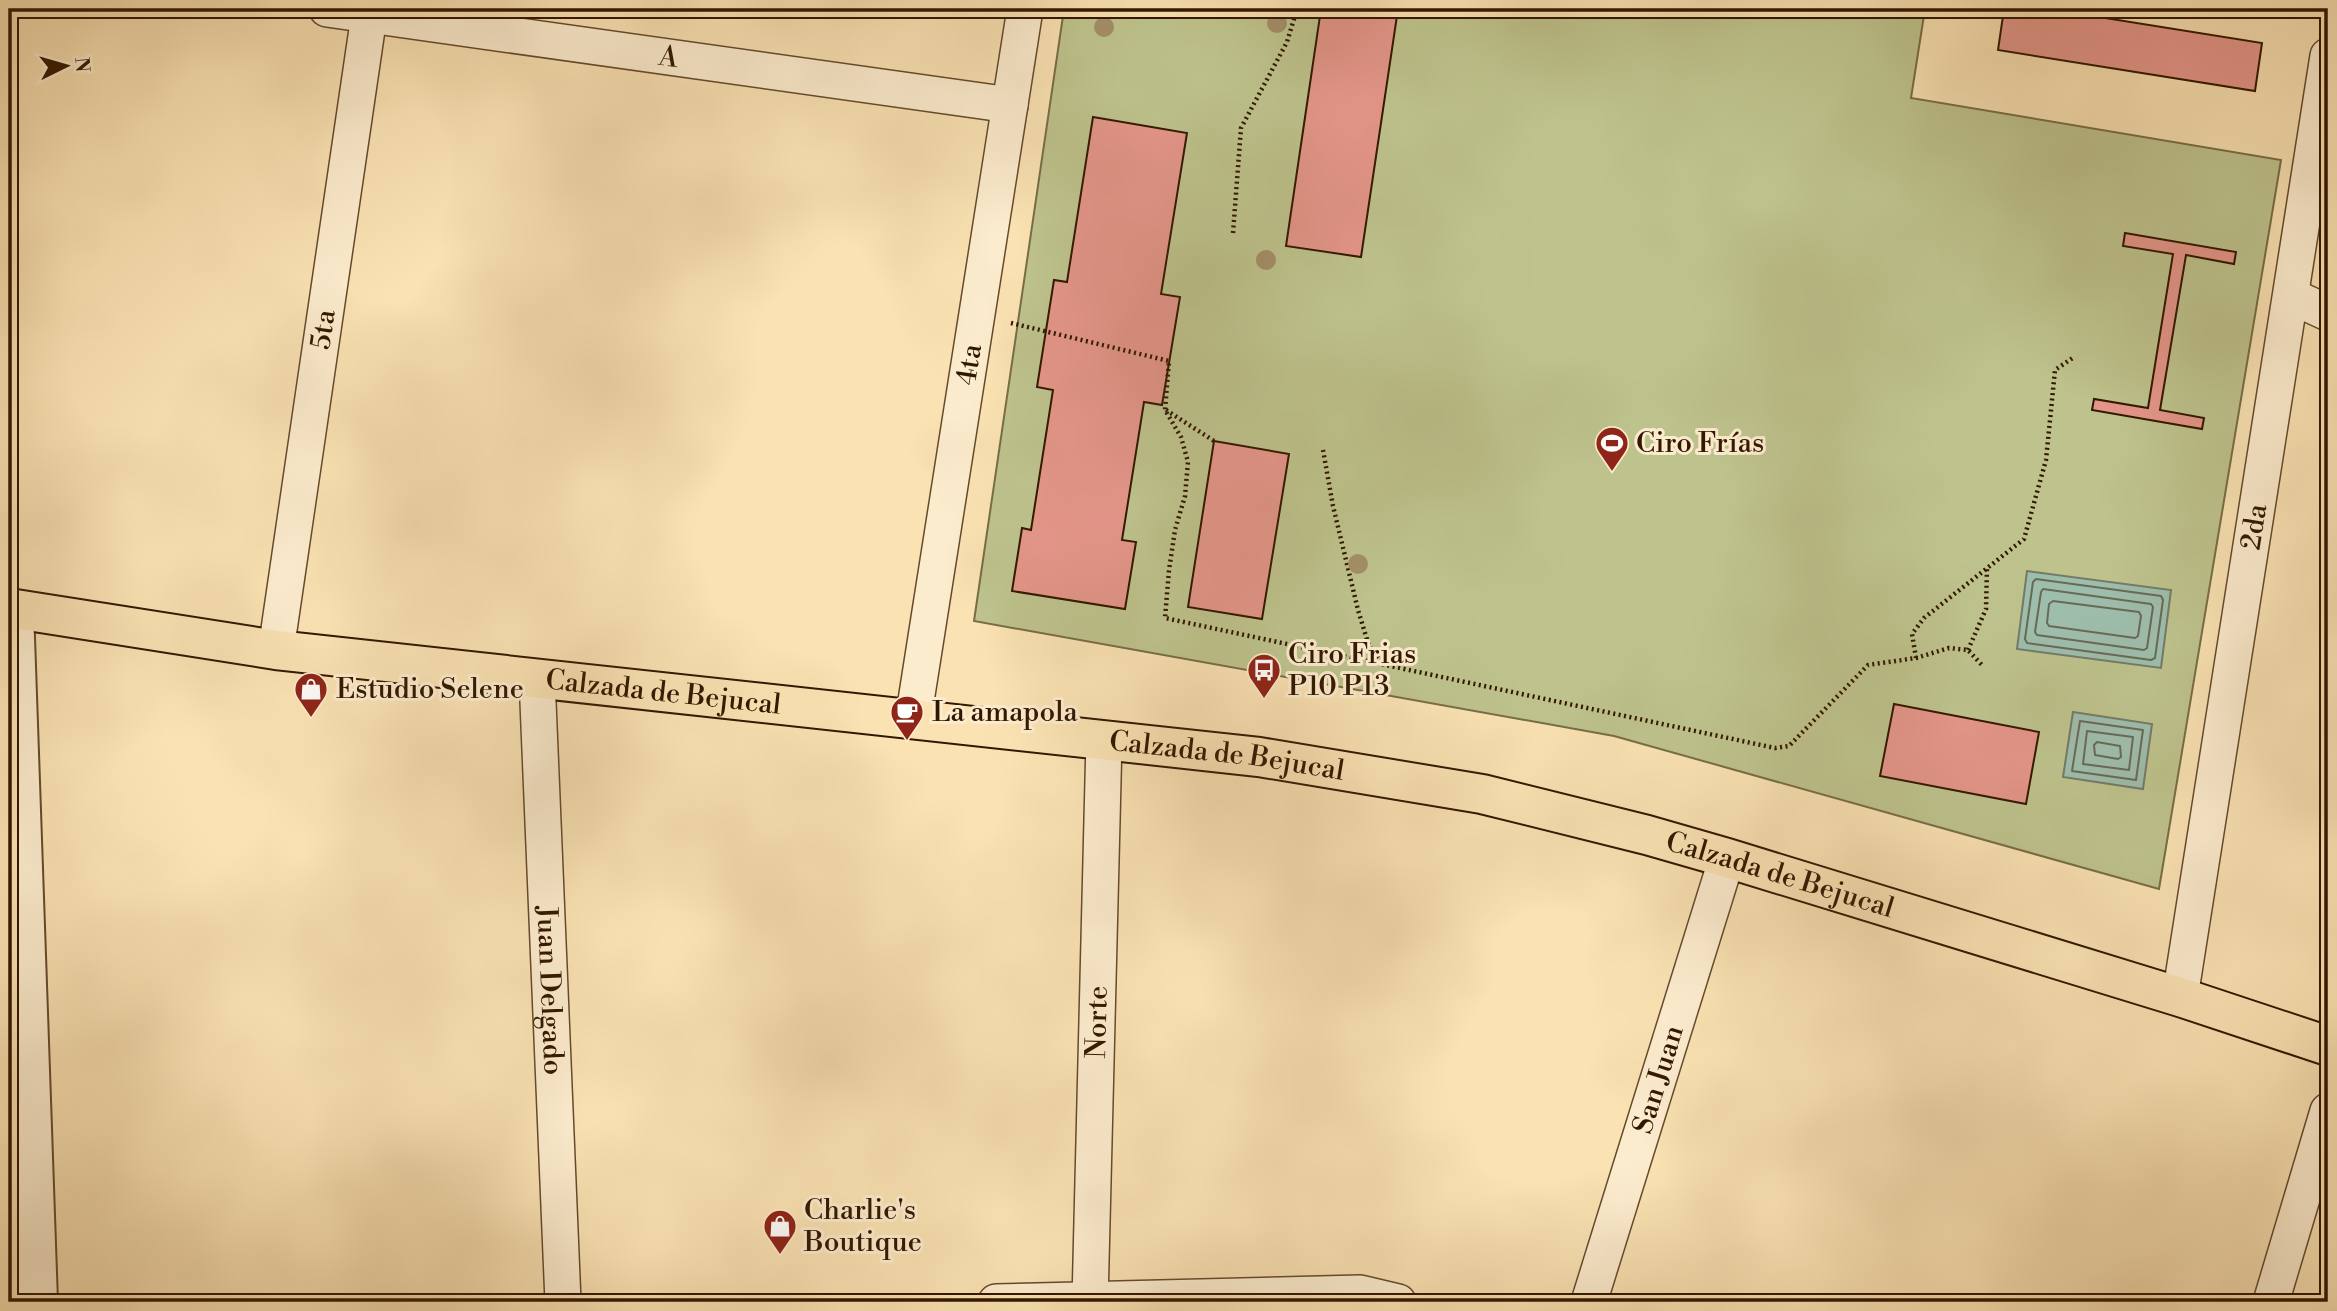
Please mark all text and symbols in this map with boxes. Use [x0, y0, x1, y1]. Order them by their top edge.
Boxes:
north arrow [32, 32, 102, 102]
street label: A [656, 38, 681, 76]
text: N [69, 56, 95, 73]
street label: 5ta [303, 306, 343, 352]
street label: 4ta [949, 340, 990, 387]
sports icon: Ciro Frías [1593, 424, 1631, 473]
place label: Ciro Frías [1636, 426, 1764, 461]
street label: 2da [2233, 500, 2275, 552]
place label: Ciro Frias P10 P13 [1288, 637, 1416, 704]
bus stop icon: Ciro Frias P10 P13 [1245, 651, 1283, 700]
street label: Calzada de Bejucal [544, 662, 783, 722]
shop icon: Estudio Selene [292, 670, 330, 719]
place label: Estudio Selene [336, 672, 524, 707]
cafe icon: La amapola [888, 693, 926, 742]
place label: La amapola [932, 695, 1079, 730]
street label: Calzada de Bejucal [1108, 723, 1347, 788]
street label: Calzada de Bejucal [1662, 824, 1898, 926]
street label: Juan Delgado [529, 904, 571, 1076]
street label: Norte [1079, 985, 1115, 1059]
street label: San Juan [1625, 1021, 1692, 1138]
place label: Charlie's Boutique [803, 1193, 922, 1260]
shop icon: Charlie's Boutique [761, 1207, 799, 1256]

